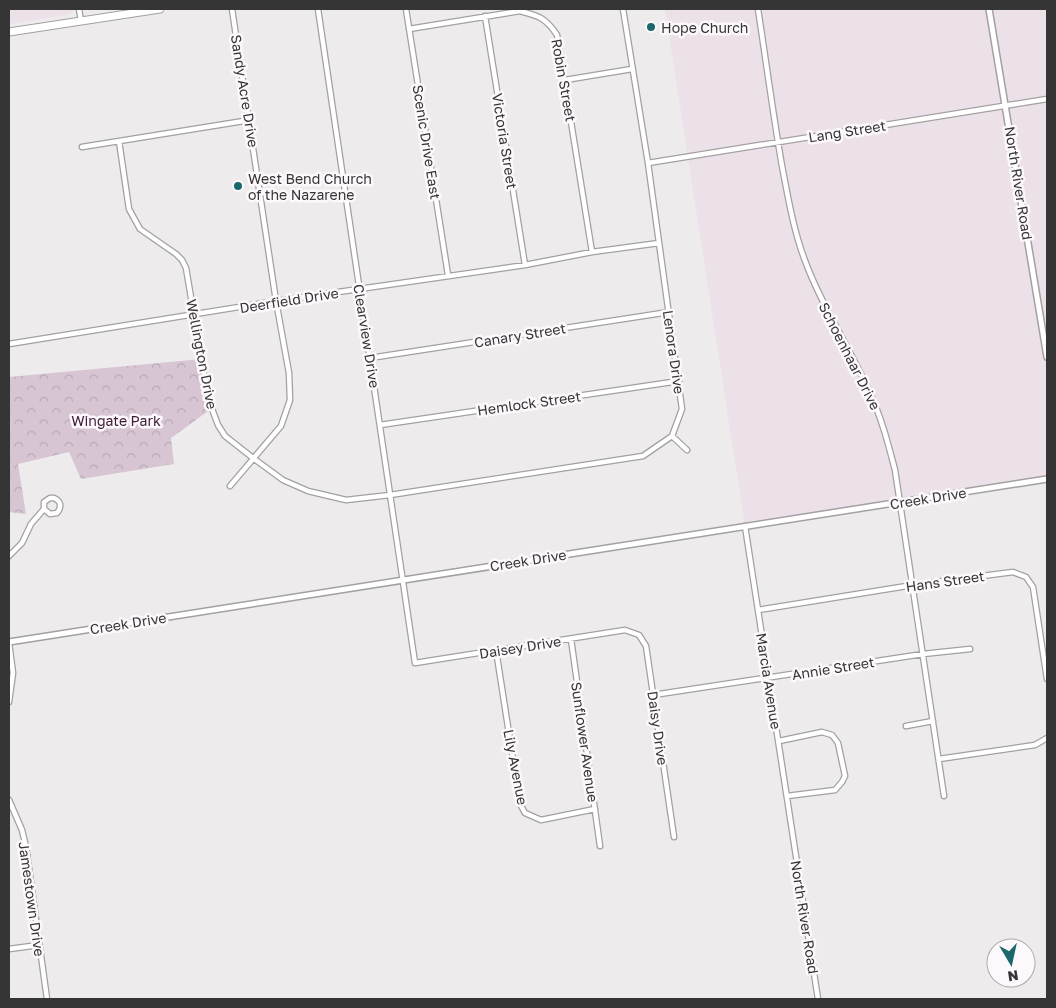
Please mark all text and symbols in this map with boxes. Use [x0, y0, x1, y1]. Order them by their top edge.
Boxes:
place label: Hope Church [661, 19, 748, 36]
marker: Hope Church [645, 21, 657, 33]
street label: Sandy Acre Drive [228, 33, 262, 149]
street label: Robin Street [548, 37, 580, 123]
street label: Scenic Drive East [410, 84, 444, 200]
street label: Victoria Street [489, 92, 521, 190]
street label: Lang Street [807, 116, 887, 146]
street label: North River Road [1002, 125, 1036, 241]
place label: West Bend Church of the Nazarene [248, 170, 372, 203]
marker: West Bend Church of the Nazarene [232, 180, 244, 192]
street label: Clearview Drive [350, 283, 384, 389]
street label: Deerfield Drive [238, 284, 340, 316]
street label: Wellington Drive [183, 298, 221, 410]
street label: Schoenhaar Drive [816, 299, 884, 413]
street label: Lenora Drive [660, 309, 688, 395]
street label: Canary Street [473, 319, 567, 351]
street label: Hemlock Street [476, 387, 582, 419]
park label: Wingate Park [71, 412, 161, 429]
street label: Creek Drive [889, 484, 967, 512]
street label: Creek Drive [489, 546, 567, 574]
street label: Hans Street [904, 567, 986, 595]
street label: Creek Drive [89, 609, 167, 637]
street label: Daisey Drive [478, 632, 562, 662]
street label: Marcia Avenue [753, 632, 785, 730]
street label: Annie Street [790, 653, 876, 683]
street label: Sunflower Avenue [568, 681, 602, 803]
street label: Daisy Drive [644, 690, 672, 766]
street label: Lily Avenue [500, 728, 532, 806]
street label: Jamestown Drive [16, 841, 48, 957]
street label: North River Road [788, 859, 822, 975]
north arrow [986, 938, 1036, 988]
text: N [1007, 967, 1020, 986]

